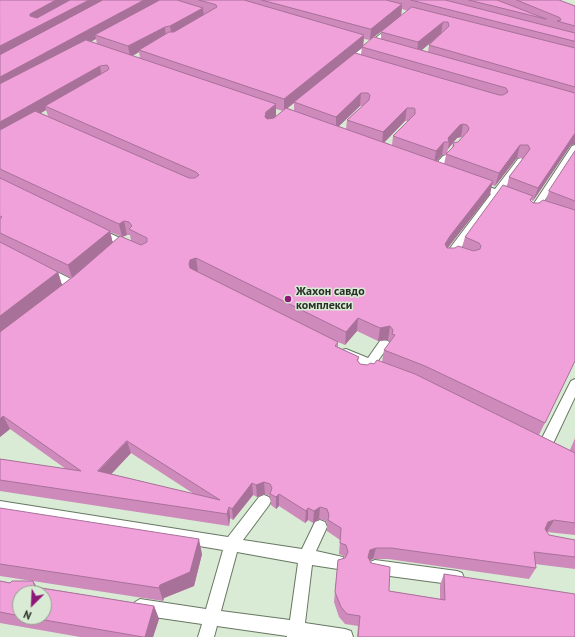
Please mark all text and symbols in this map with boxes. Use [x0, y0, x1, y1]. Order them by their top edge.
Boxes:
place label: Жахон савдо комплекси [296, 285, 365, 313]
marker: Жахон савдо комплекси [283, 294, 293, 304]
north arrow [12, 585, 52, 625]
text: N [21, 607, 34, 623]

